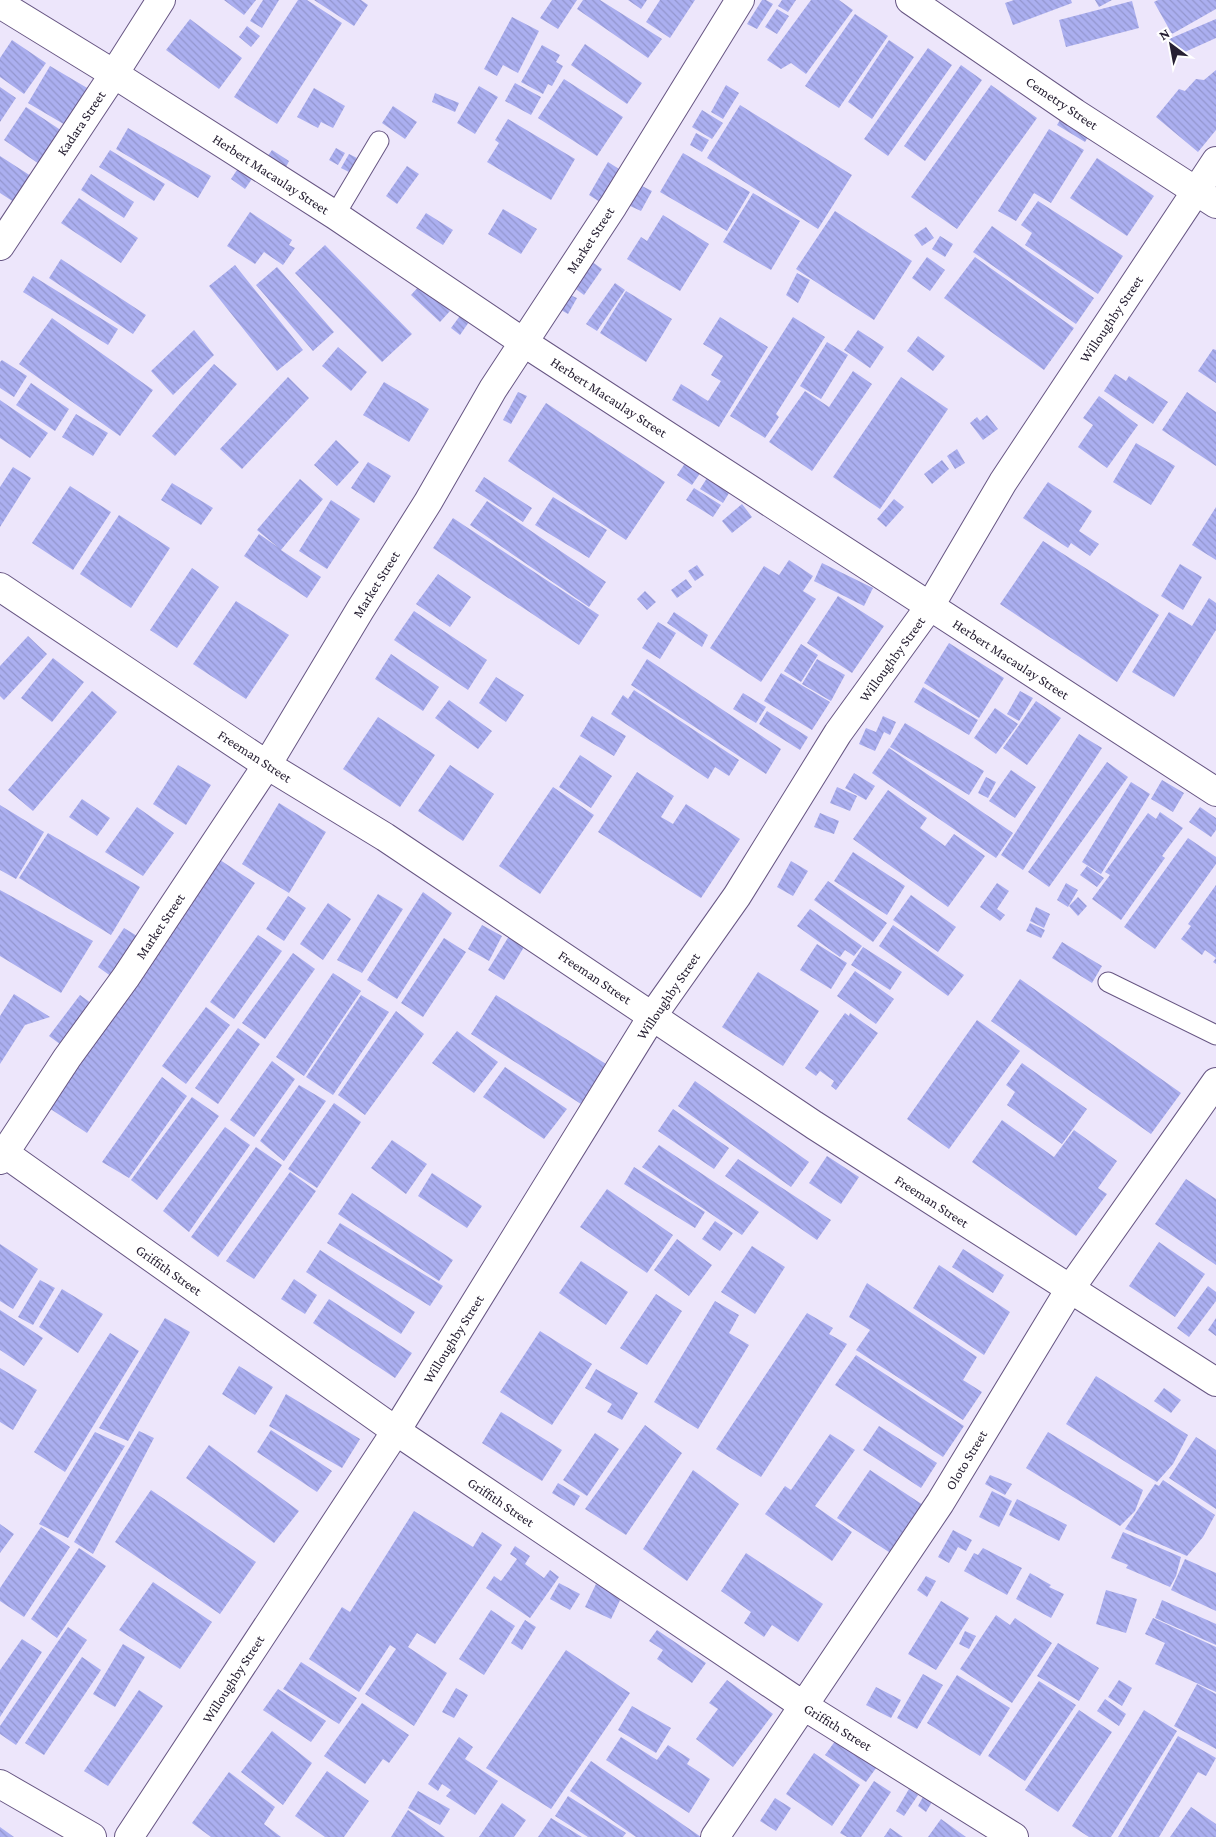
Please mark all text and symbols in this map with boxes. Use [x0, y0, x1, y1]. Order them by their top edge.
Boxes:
north arrow [1146, 20, 1196, 70]
text: N [1156, 24, 1173, 43]
street label: Cemetry Street [1023, 73, 1101, 133]
street label: Kadara Street [53, 87, 109, 158]
street label: Herbert Macaulay Street [210, 130, 333, 218]
street label: Market Street [563, 204, 618, 276]
street label: Willoughby Street [1076, 272, 1146, 365]
street label: Herbert Macaulay Street [548, 353, 671, 441]
street label: Market Street [349, 547, 403, 620]
street label: Willoughby Street [856, 613, 928, 705]
street label: Herbert Macaulay Street [950, 615, 1073, 703]
street label: Freeman Street [215, 726, 295, 786]
street label: Market Street [132, 890, 188, 962]
street label: Freeman Street [556, 947, 635, 1007]
street label: Willoughby Street [633, 949, 703, 1042]
street label: Freeman Street [892, 1171, 972, 1231]
street label: Griffith Street [133, 1241, 205, 1299]
street label: Willoughby Street [419, 1291, 487, 1386]
street label: Oloto Street [942, 1427, 990, 1493]
street label: Griffith Street [465, 1474, 538, 1530]
street label: Willoughby Street [199, 1632, 268, 1726]
street label: Griffith Street [801, 1700, 875, 1754]

